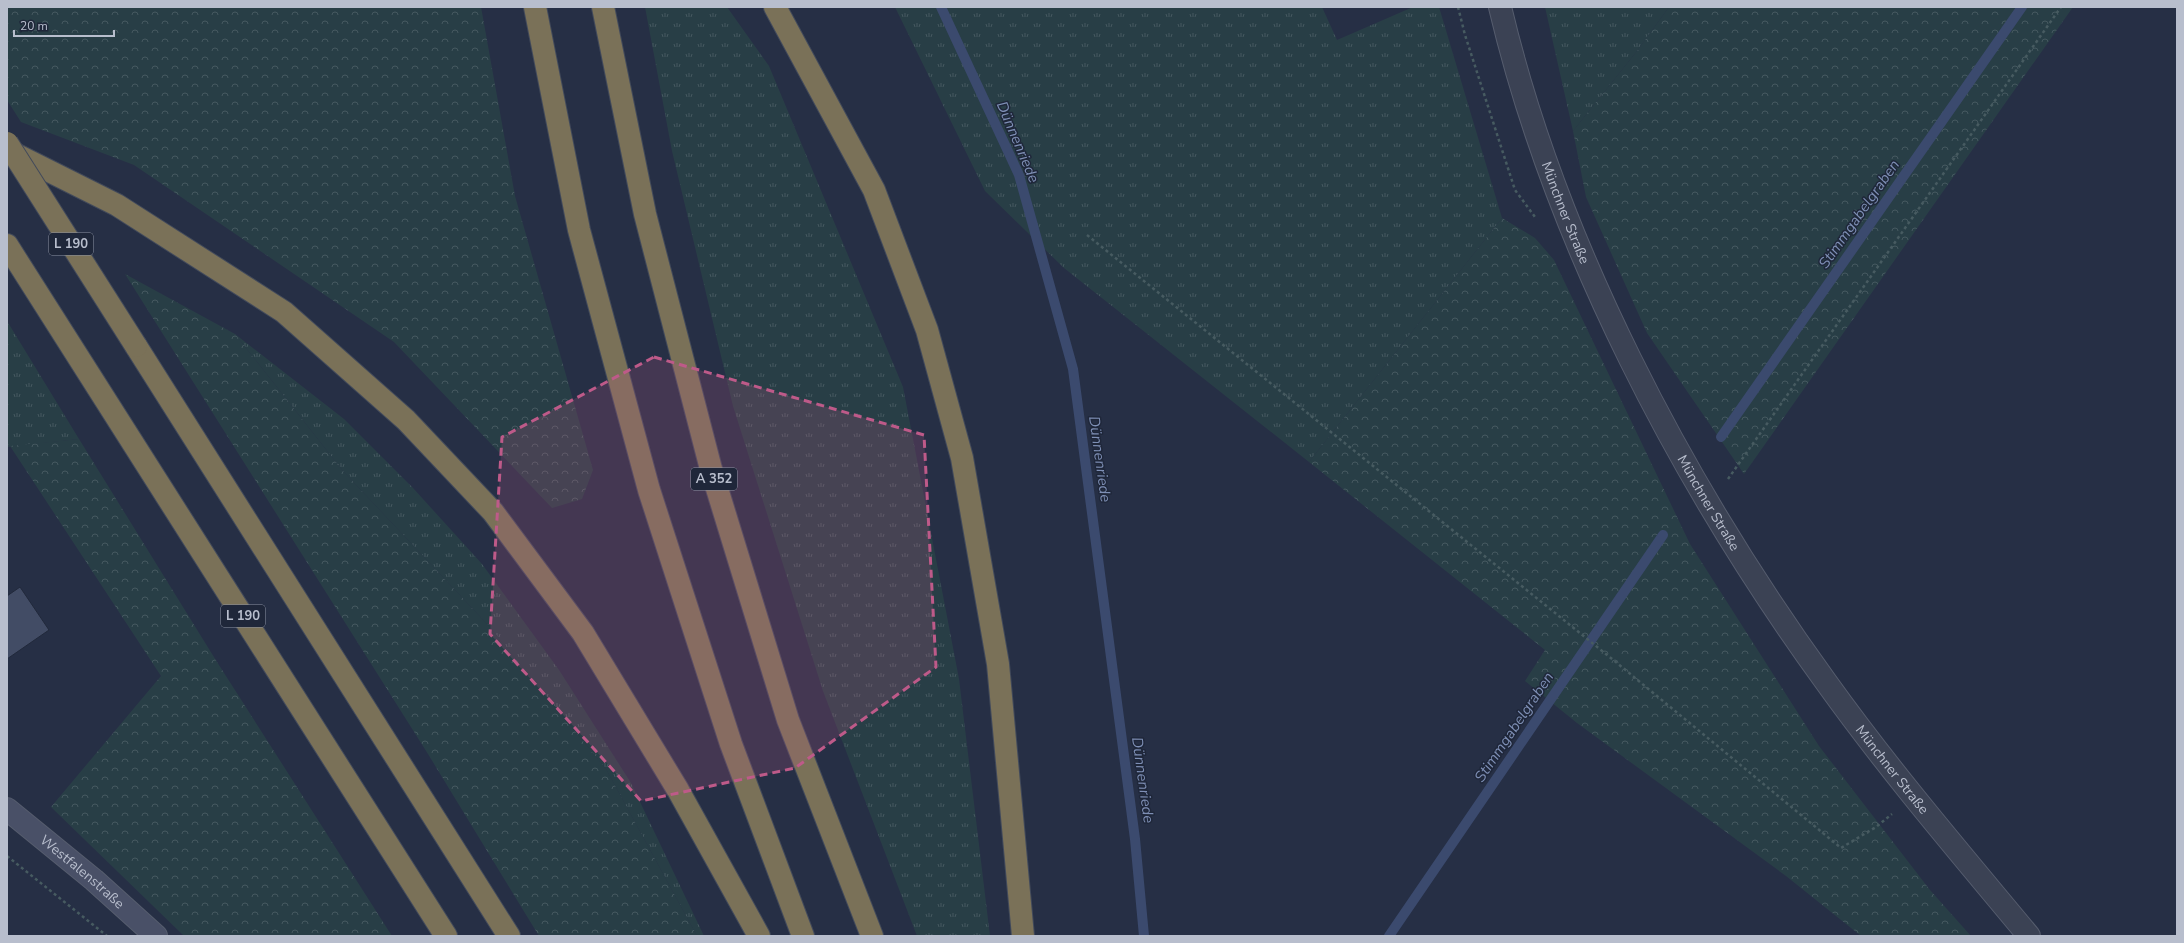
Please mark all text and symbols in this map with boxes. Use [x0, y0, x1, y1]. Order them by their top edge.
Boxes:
scale bar [14, 12, 114, 38]
text: 20 m [20, 18, 48, 34]
water label: Dünnenriede [992, 98, 1044, 186]
water label: Stimmgabelgraben [1814, 156, 1904, 272]
street label: Münchner Straße [1537, 159, 1594, 267]
road number: L 190 [49, 233, 93, 255]
water label: Dünnenriede [1084, 415, 1116, 503]
street label: Münchner Straße [1673, 451, 1745, 554]
road number: A 352 [691, 468, 737, 490]
road number: L 190 [221, 605, 265, 627]
water label: Stimmgabelgraben [1470, 668, 1558, 786]
street label: Münchner Straße [1851, 721, 1933, 818]
water label: Dünnenriede [1127, 736, 1159, 824]
street label: Westfalenstraße [36, 830, 129, 913]

